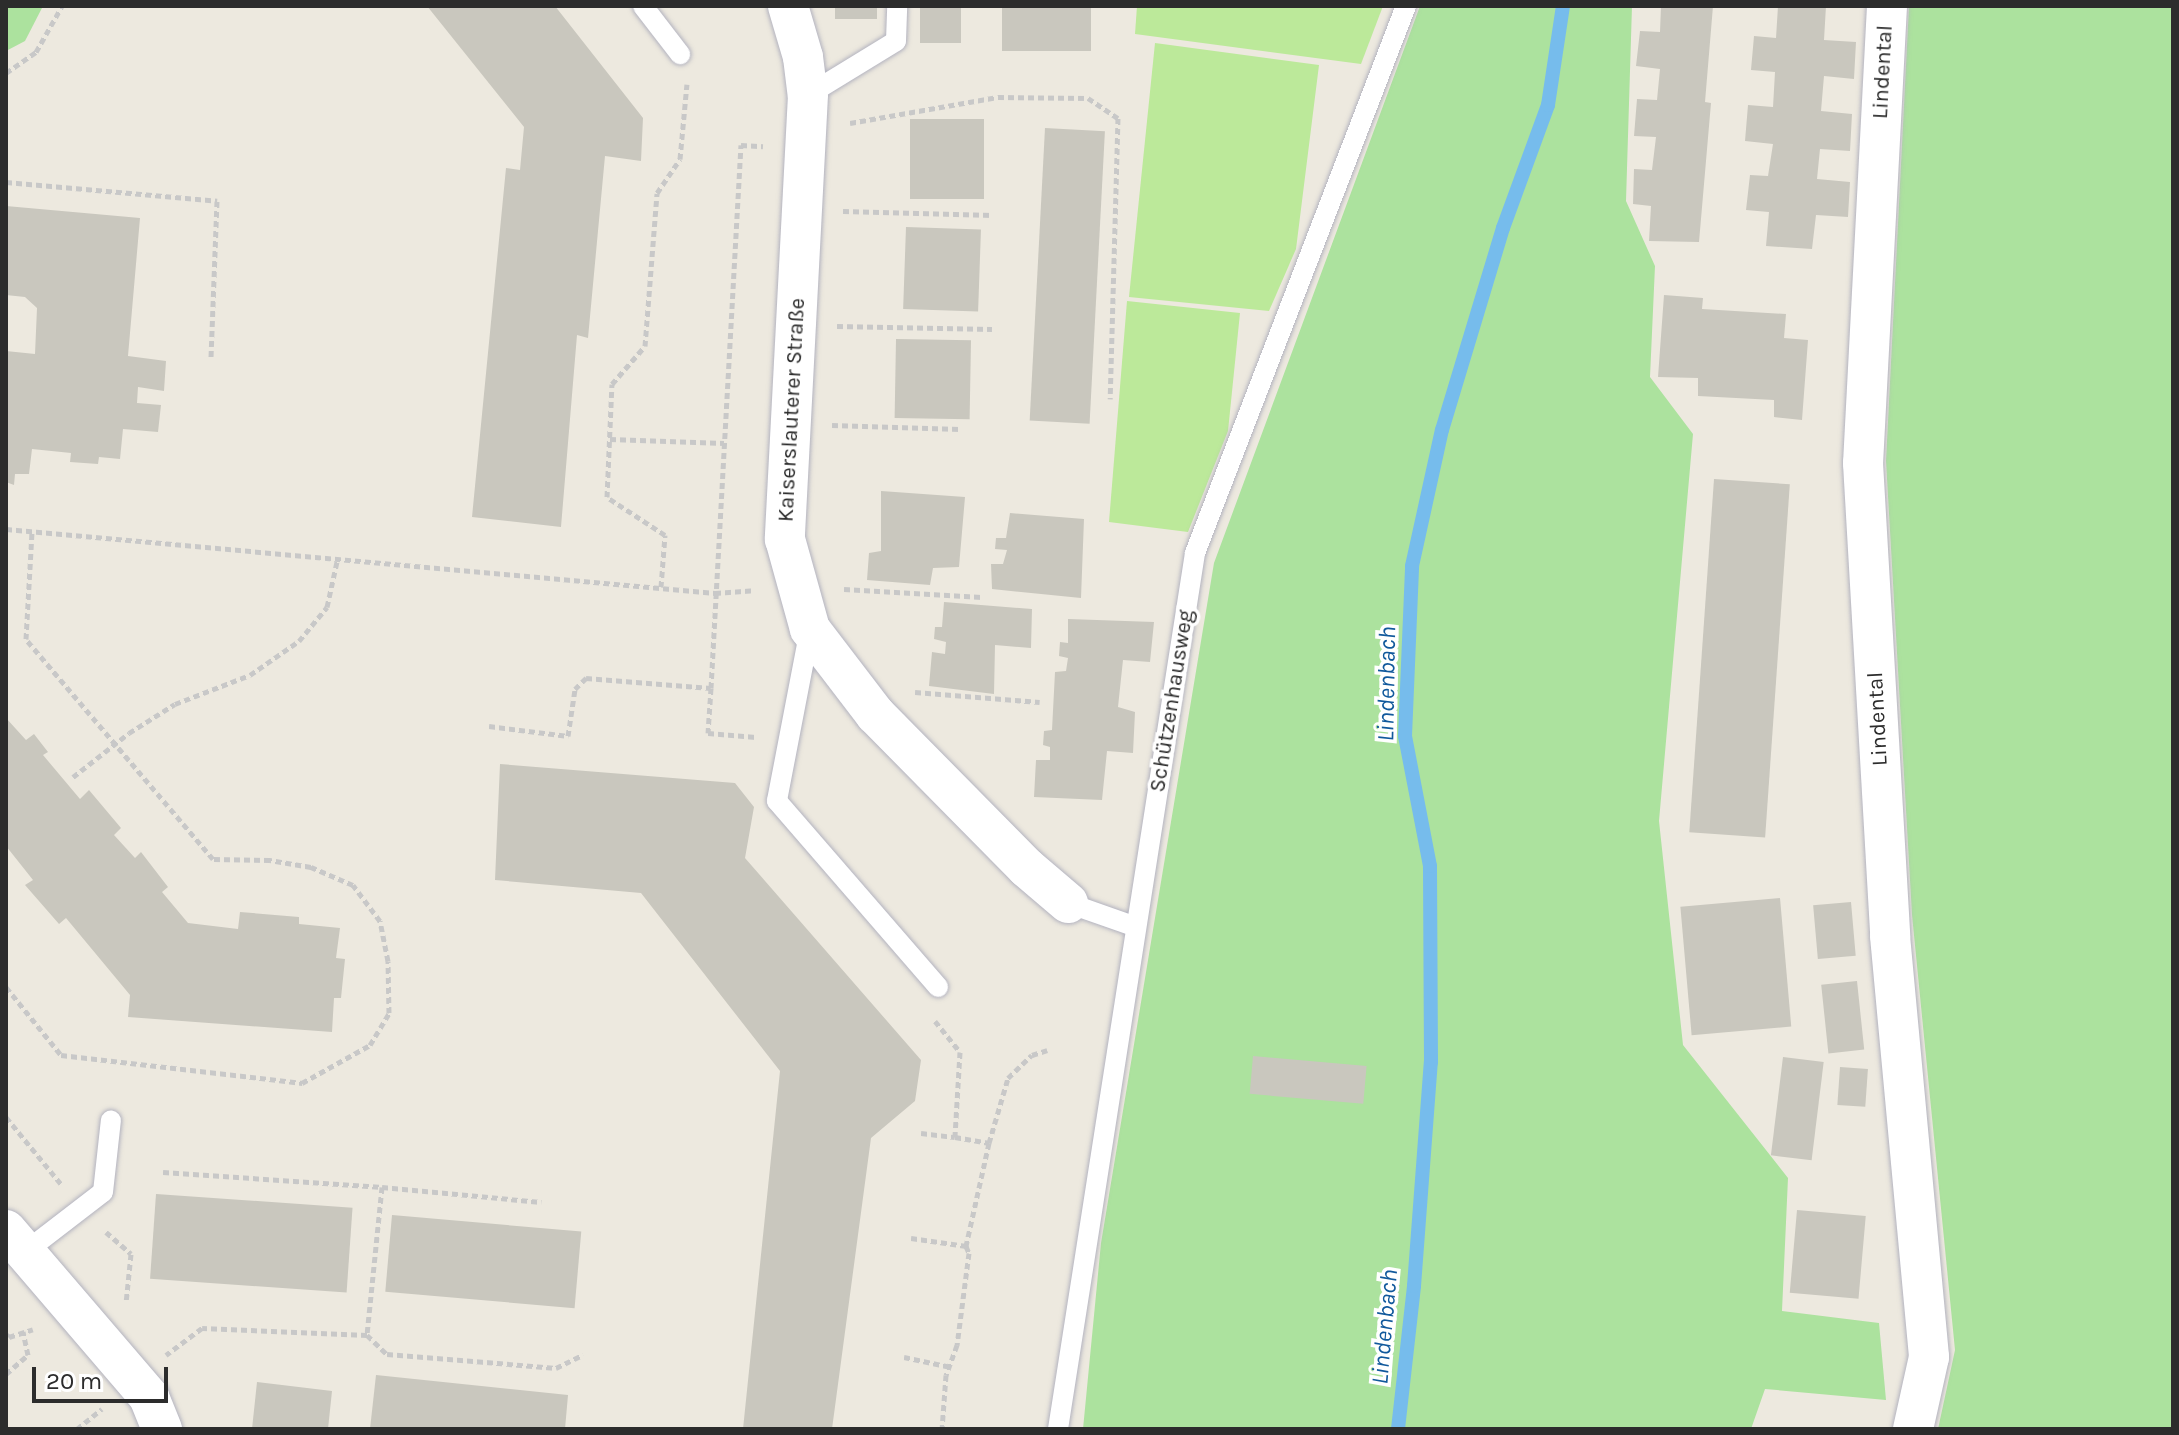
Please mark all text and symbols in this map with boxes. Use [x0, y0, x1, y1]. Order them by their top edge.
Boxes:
street label: Lindental [1867, 24, 1899, 120]
street label: Kaiserslauterer Straße [773, 297, 811, 523]
street label: Schützenhausweg [1145, 608, 1199, 794]
water label: Lindenbach [1372, 626, 1402, 742]
street label: Lindental [1862, 671, 1894, 767]
water label: Lindenbach [1366, 1268, 1404, 1386]
scale bar [36, 1351, 172, 1401]
text: 20 m [46, 1367, 102, 1395]

